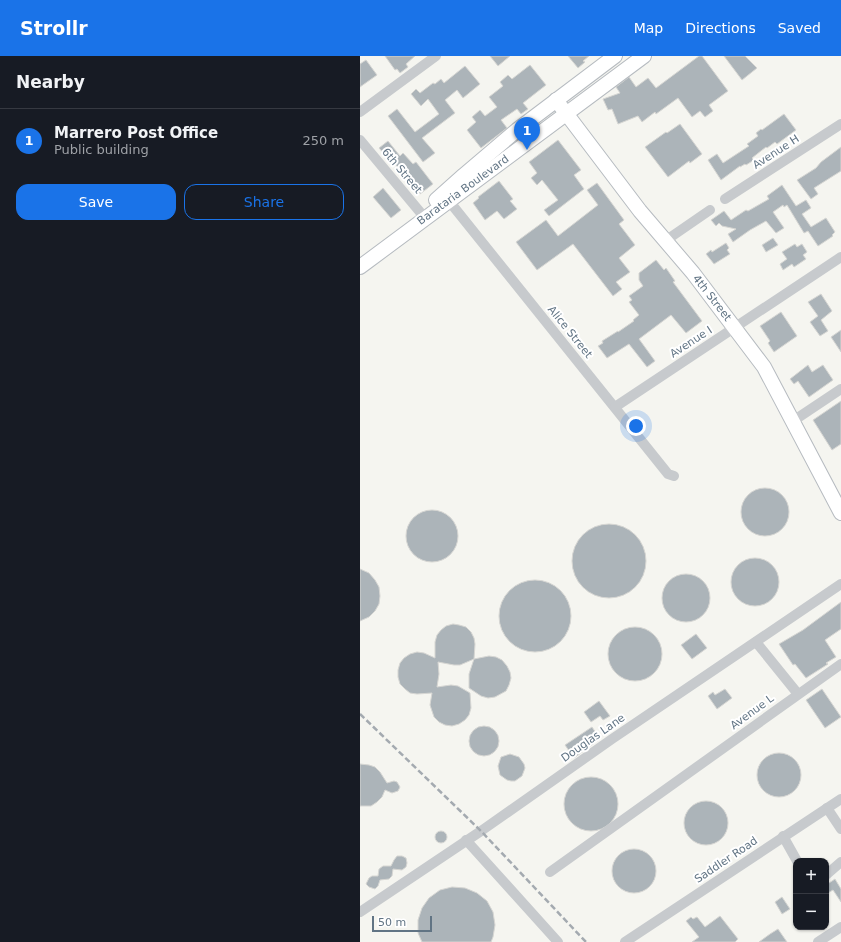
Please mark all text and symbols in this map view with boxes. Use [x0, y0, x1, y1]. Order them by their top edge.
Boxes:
text: Strollr [20, 17, 88, 39]
text: Map [634, 20, 663, 36]
text: Directions [685, 20, 756, 36]
text: Saved [778, 20, 821, 36]
text: Nearby [16, 72, 85, 92]
pin: 1 [514, 117, 540, 150]
text: Marrero Post Office [54, 124, 218, 142]
street label: Avenue H [750, 132, 802, 172]
text: 1 [24, 133, 34, 148]
text: 250 m [302, 133, 344, 148]
text: Public building [54, 142, 149, 157]
street label: 6th Street [379, 146, 425, 197]
street label: Barataria Boulevard [415, 152, 511, 228]
button: Save [16, 184, 176, 220]
button: Share [184, 184, 344, 220]
street label: 4th Street [690, 272, 735, 324]
street label: Alice Street [545, 303, 595, 361]
street label: Avenue I [667, 324, 715, 360]
your location [626, 416, 646, 436]
street label: Avenue L [728, 691, 777, 732]
street label: Douglas Lane [559, 711, 628, 765]
street label: Saddler Road [692, 834, 760, 886]
map controls [793, 858, 829, 930]
button: + [793, 858, 829, 894]
button: − [793, 894, 829, 930]
scale bar [372, 914, 432, 933]
text: 50 m [378, 916, 406, 929]

